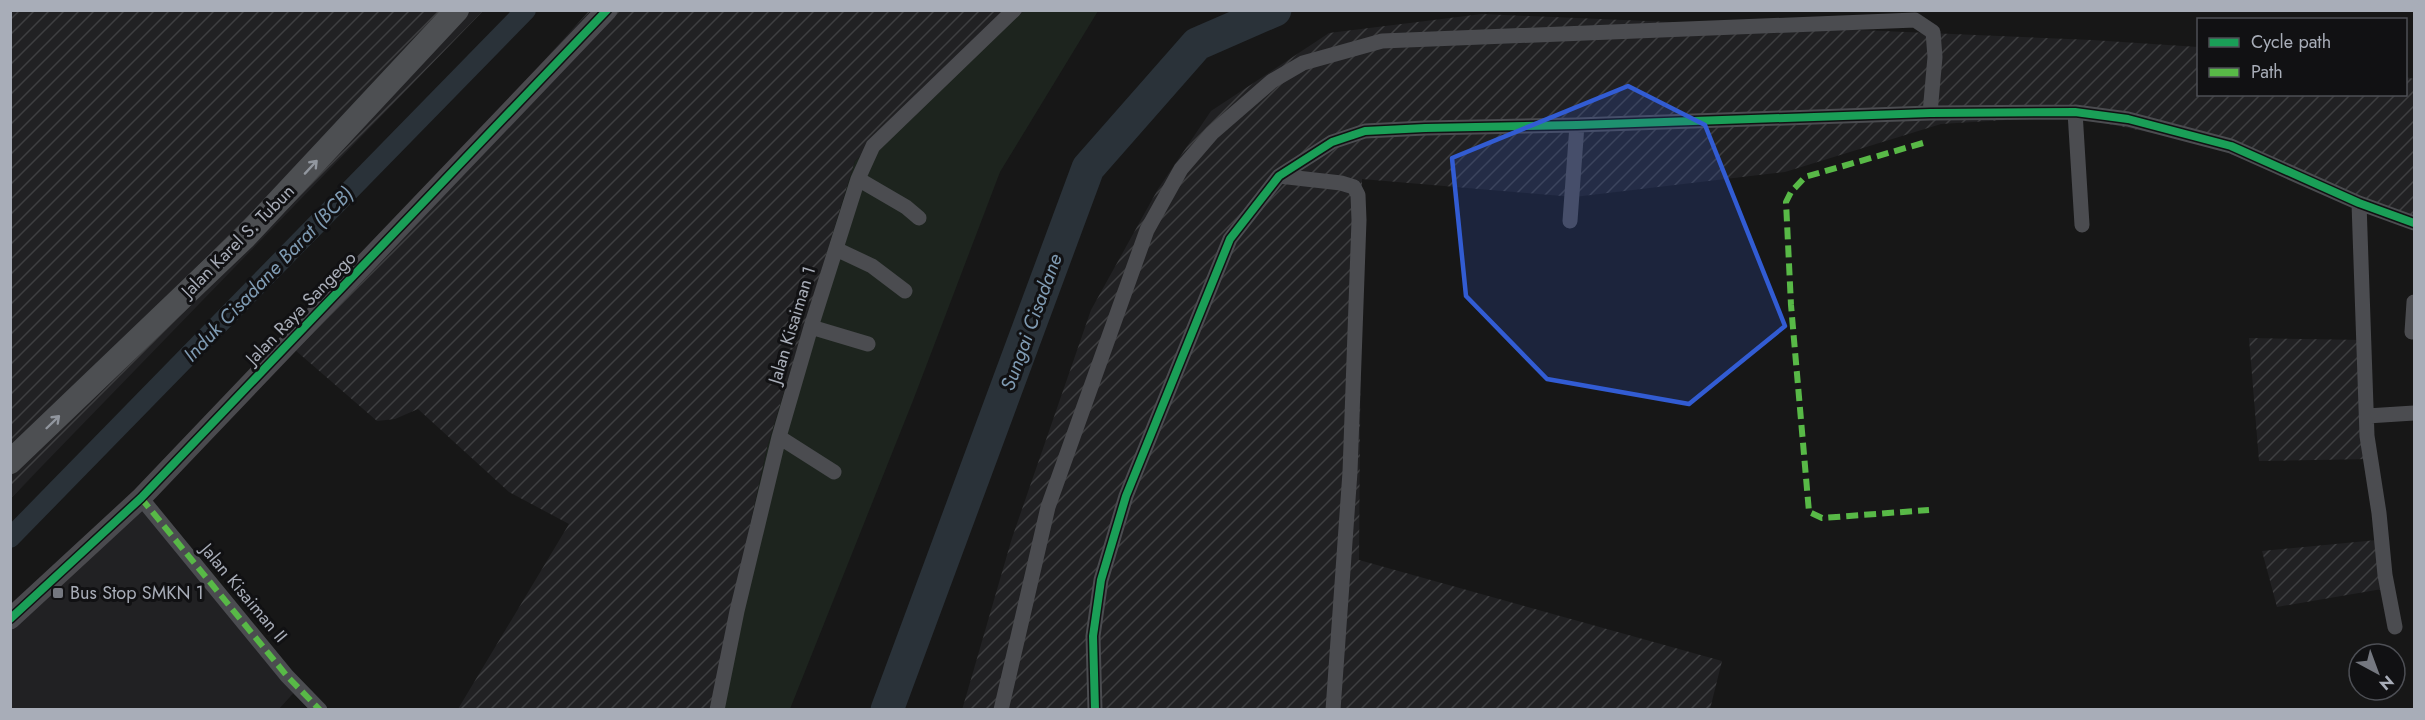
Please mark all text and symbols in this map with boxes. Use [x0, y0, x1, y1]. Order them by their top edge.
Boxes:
legend [2197, 18, 2407, 96]
text: Cycle path [2251, 29, 2331, 55]
text: Path [2251, 59, 2283, 85]
one-way arrow [303, 159, 318, 174]
street label: Jalan Karel S. Tubun [174, 179, 300, 305]
water label: Induk Cisadane Barat (BCB) [177, 180, 360, 368]
street label: Jalan Raya Sangego [239, 245, 362, 372]
water label: Sungai Cisadane [993, 250, 1070, 395]
street label: Jalan Kisaiman 1 [761, 263, 822, 389]
one-way arrow [45, 415, 60, 429]
street label: Jalan Kisaiman II [193, 536, 293, 648]
place label: Bus Stop SMKN 1 [70, 580, 204, 606]
marker: Bus Stop SMKN 1 [51, 586, 65, 600]
north arrow [2347, 642, 2407, 702]
text: N [2374, 670, 2399, 696]

